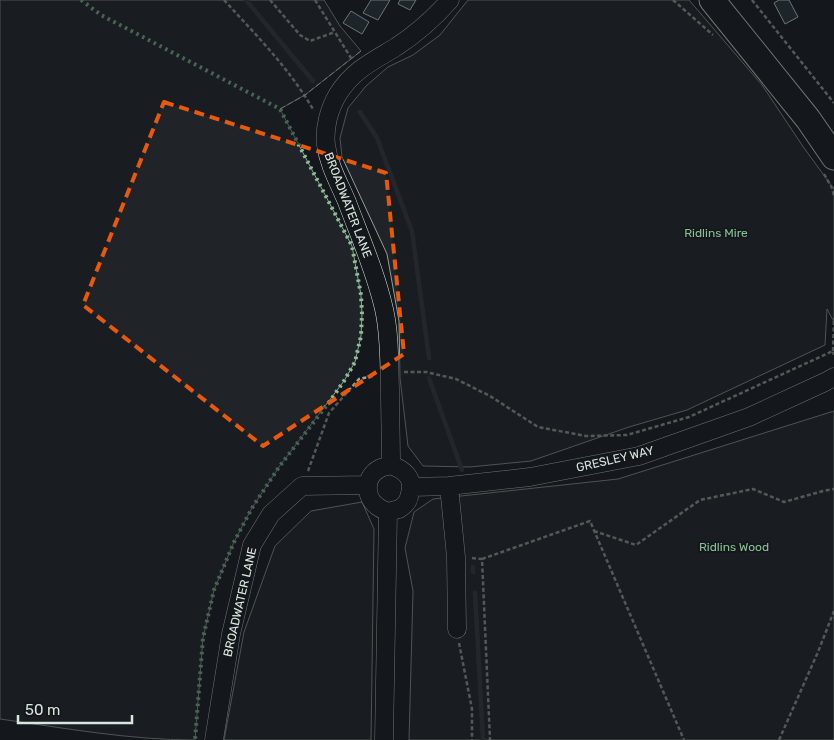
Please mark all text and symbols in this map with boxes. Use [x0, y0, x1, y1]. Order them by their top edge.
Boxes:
street label: BROADWATER LANE [321, 150, 375, 260]
park label: Ridlins Mire [684, 226, 748, 240]
street label: GRESLEY WAY [575, 443, 655, 475]
park label: Ridlins Wood [699, 540, 769, 554]
street label: BROADWATER LANE [221, 546, 259, 658]
scale bar [18, 692, 131, 724]
text: 50 m [25, 701, 60, 719]

